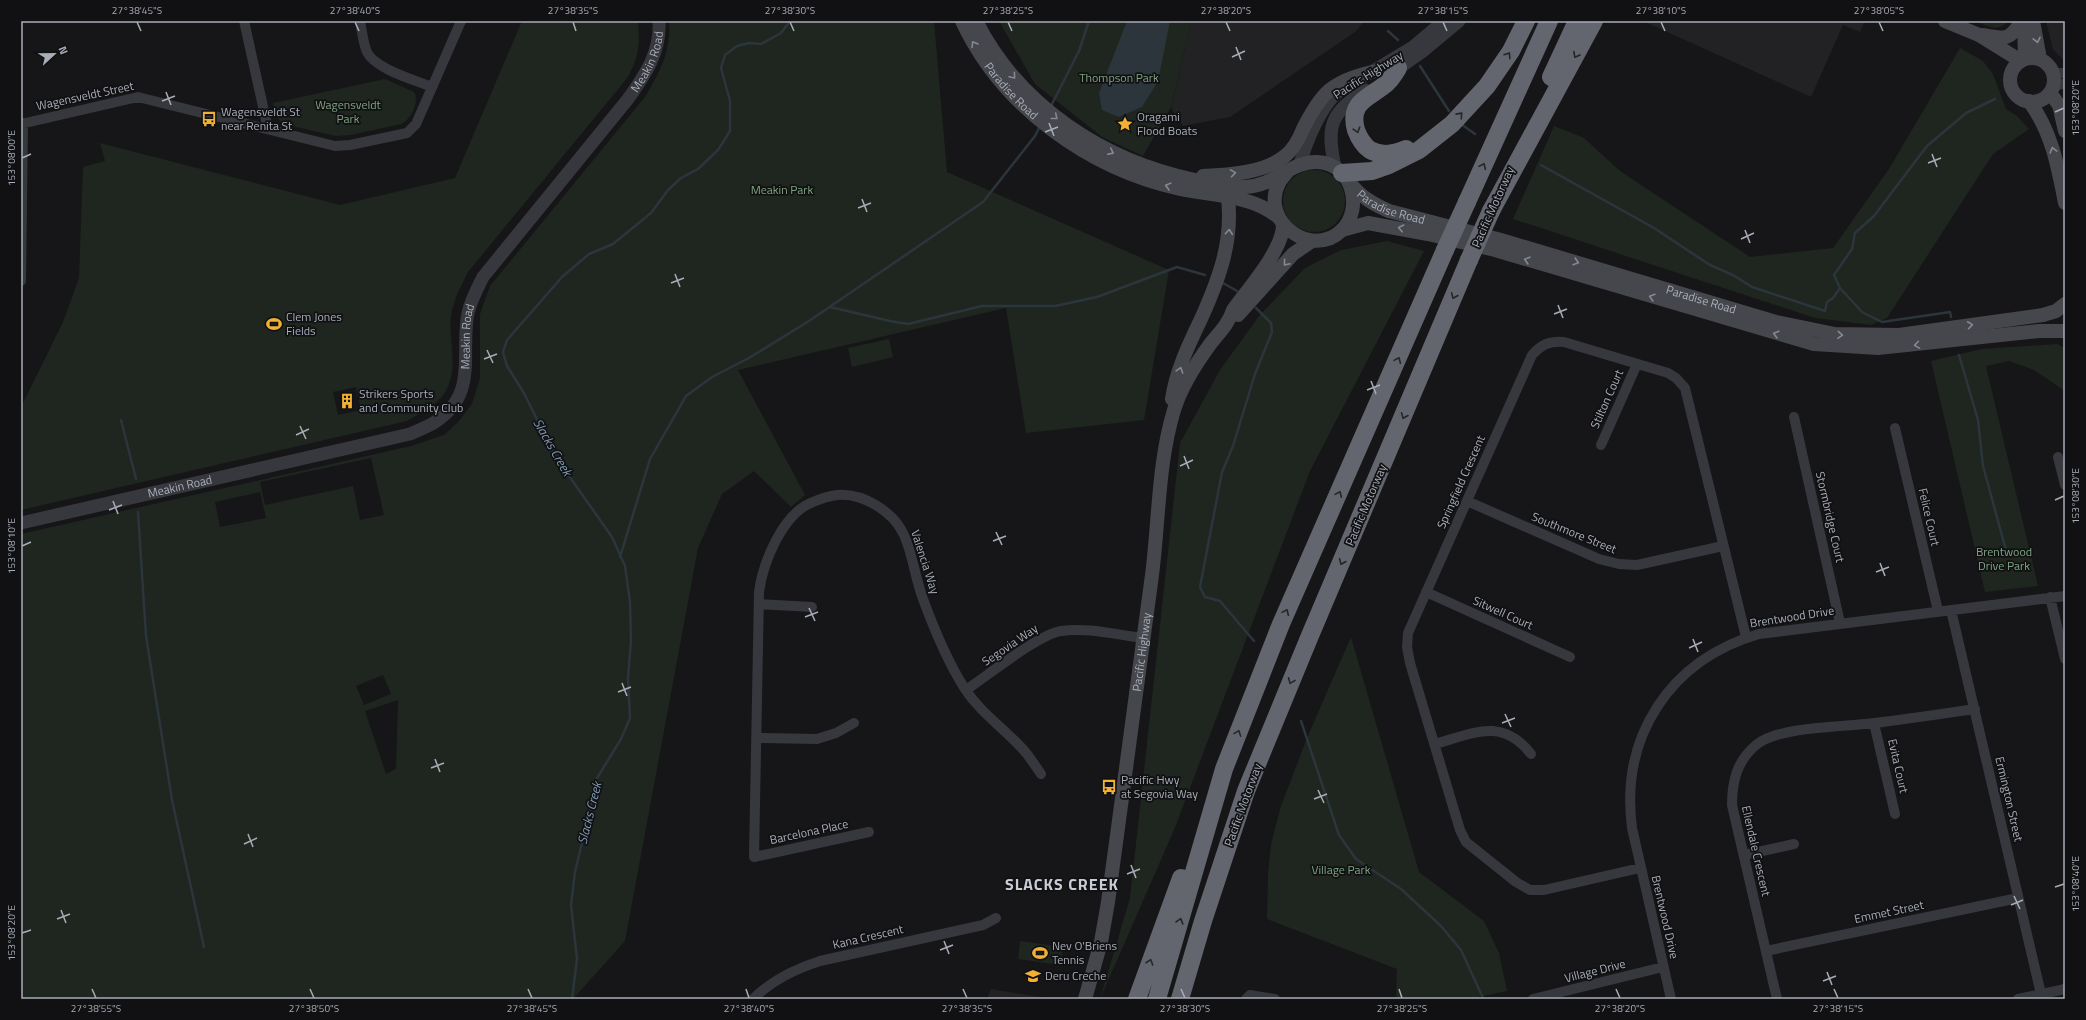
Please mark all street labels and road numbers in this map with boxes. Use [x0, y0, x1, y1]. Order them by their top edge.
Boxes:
street label: Meakin Road [625, 30, 668, 96]
street label: Pacific Highway [1329, 45, 1407, 104]
street label: Paradise Road [980, 58, 1043, 124]
street label: Wagensveldt Street [34, 76, 136, 115]
street label: Pacific Motorway [1466, 163, 1519, 251]
street label: Paradise Road [1353, 185, 1427, 229]
street label: Paradise Road [1664, 280, 1739, 319]
street label: Meakin Road [455, 301, 479, 370]
street label: Stilton Court [1585, 365, 1628, 431]
street label: Springfield Crescent [1431, 431, 1490, 532]
street label: Pacific Motorway [1340, 461, 1391, 549]
street label: Stormbridge Court [1811, 469, 1850, 565]
street label: Meakin Road [146, 470, 214, 503]
street label: Felice Court [1914, 486, 1946, 548]
street label: Southmore Street [1529, 507, 1620, 558]
street label: Valencia Way [906, 527, 945, 597]
street label: Sitwell Court [1470, 591, 1537, 635]
street label: Brentwood Drive [1748, 600, 1835, 633]
street label: Pacific Highway [1127, 611, 1156, 693]
street label: Segovia Way [978, 619, 1042, 670]
street label: Evita Court [1883, 737, 1914, 796]
street label: Ermington Street [1990, 755, 2029, 844]
street label: Pacific Motorway [1219, 760, 1266, 849]
street label: Ellendale Crescent [1737, 804, 1776, 899]
street label: Barcelona Place [768, 814, 850, 849]
street label: Brentwood Drive [1647, 873, 1684, 960]
street label: Emmet Street [1852, 895, 1926, 928]
street label: Kana Crescent [831, 919, 906, 954]
street label: Village Drive [1562, 954, 1627, 987]

